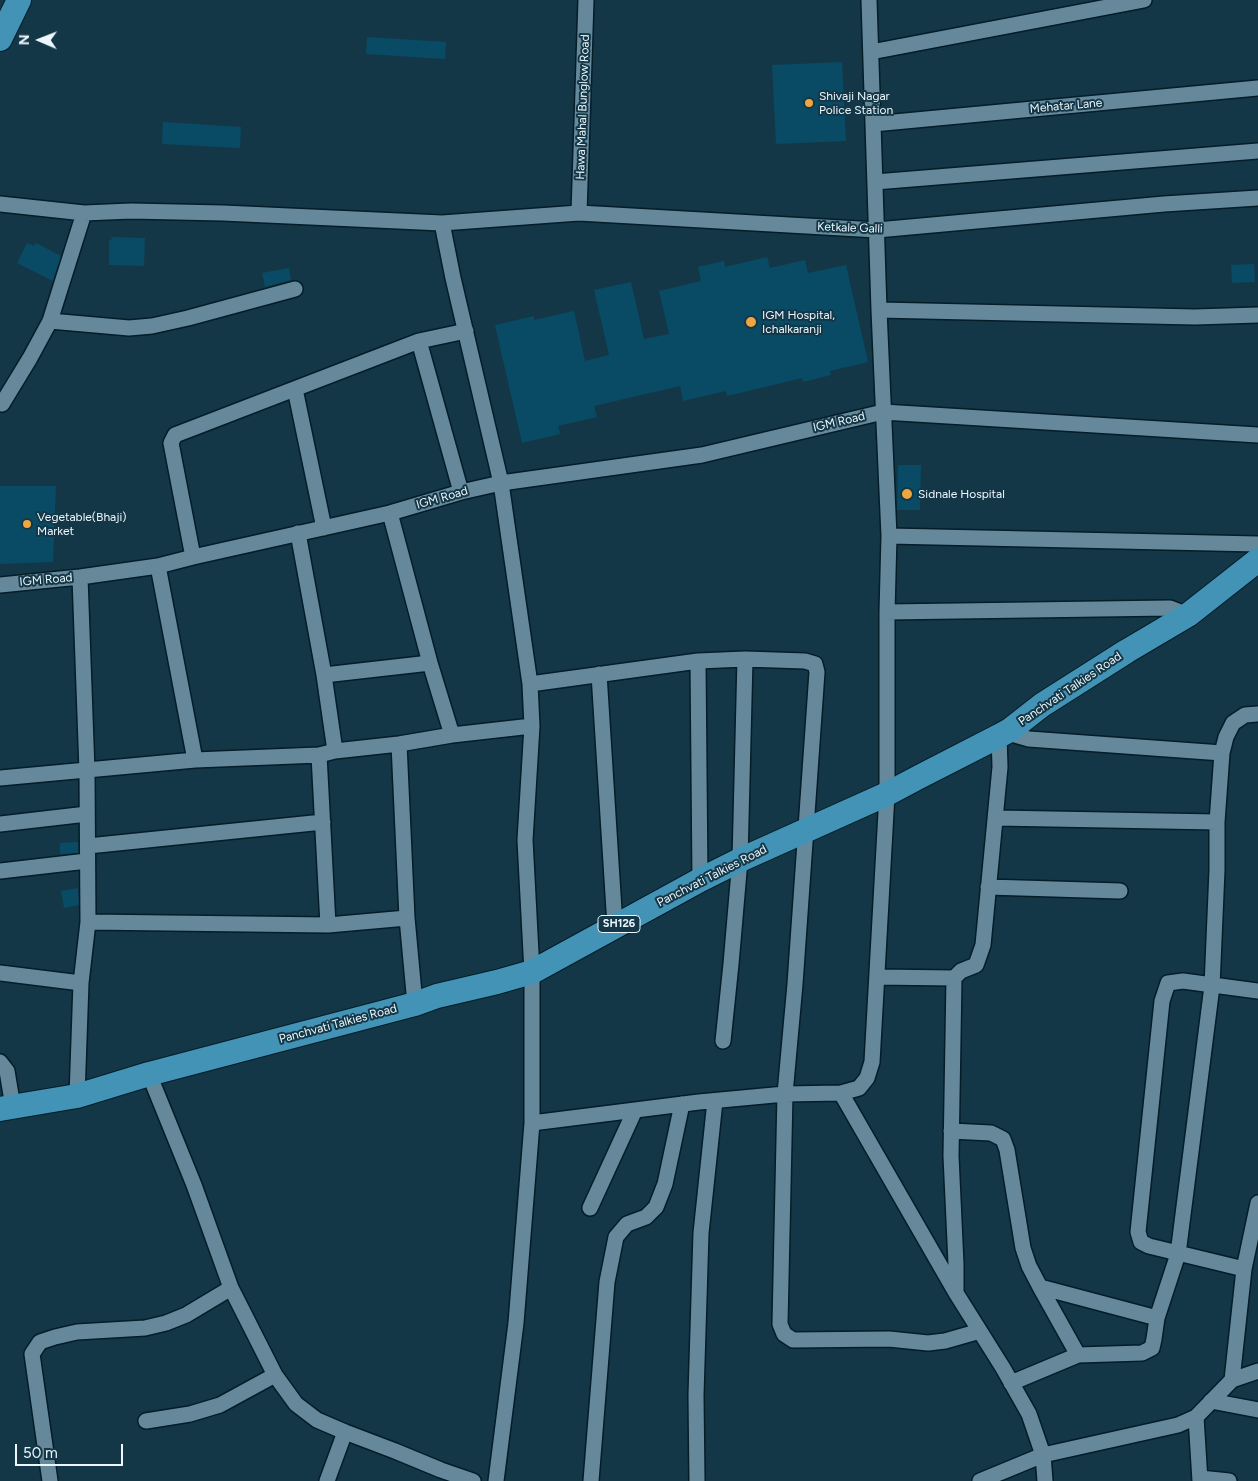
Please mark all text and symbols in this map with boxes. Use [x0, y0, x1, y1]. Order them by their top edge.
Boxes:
north arrow [15, 15, 65, 65]
text: N [16, 34, 33, 45]
street label: Hawa Mahal Bunglow Road [573, 34, 593, 180]
place label: Shivaji Nagar Police Station [819, 89, 893, 117]
street label: Mehatar Lane [1029, 96, 1103, 116]
marker: Shivaji Nagar Police Station [803, 97, 815, 109]
street label: Ketkale Galli [817, 220, 883, 236]
place label: IGM Hospital, Ichalkaranji [762, 308, 835, 336]
marker: IGM Hospital, Ichalkaranji [744, 315, 758, 329]
street label: IGM Road [812, 409, 866, 435]
street label: IGM Road [414, 484, 470, 512]
marker: Sidnale Hospital [900, 487, 914, 501]
place label: Sidnale Hospital [918, 487, 1005, 501]
place label: Vegetable(Bhaji) Market [37, 510, 126, 538]
marker: Vegetable(Bhaji) Market [21, 518, 33, 530]
street label: IGM Road [19, 571, 73, 589]
street label: Panchvati Talkies Road [1016, 649, 1124, 729]
street label: Panchvati Talkies Road [655, 842, 769, 910]
road number: SH126 [598, 916, 640, 932]
street label: Panchvati Talkies Road [278, 1001, 398, 1047]
scale bar [18, 1434, 125, 1466]
text: 50 m [23, 1444, 58, 1462]

